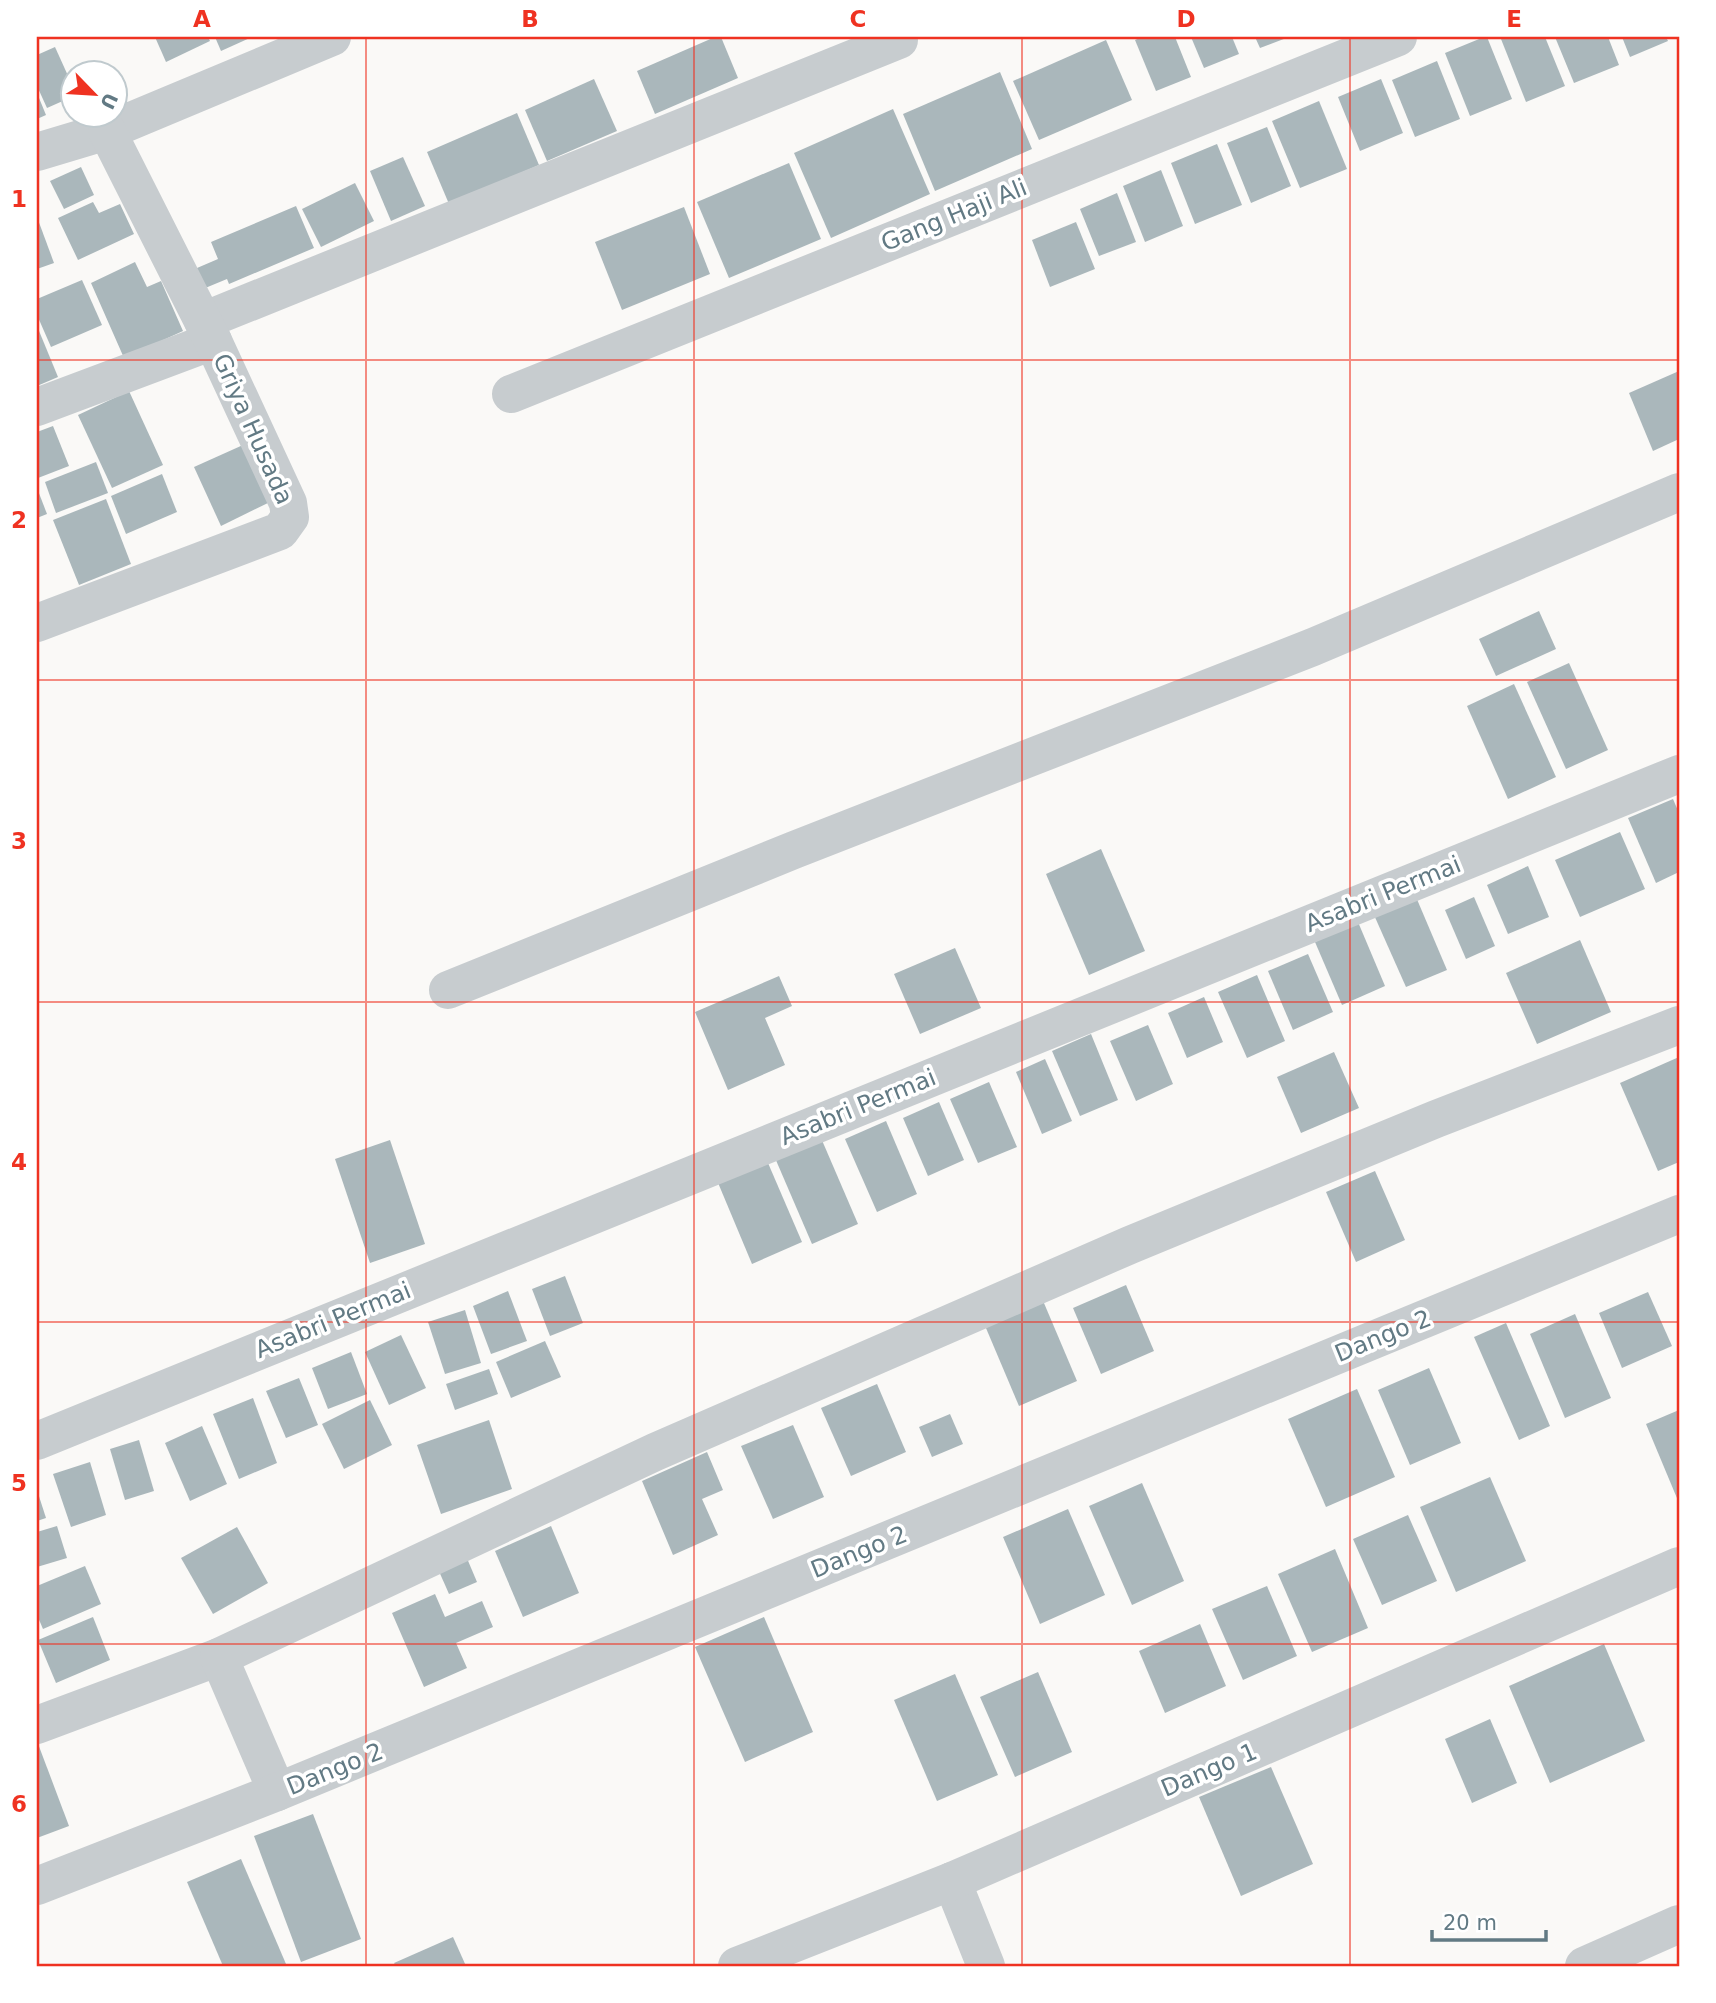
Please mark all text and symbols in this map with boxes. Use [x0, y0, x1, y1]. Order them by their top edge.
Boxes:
text: A [193, 6, 211, 32]
text: B [521, 6, 539, 32]
text: C [850, 6, 866, 32]
text: D [1176, 6, 1196, 32]
text: E [1506, 6, 1522, 32]
north arrow [60, 60, 130, 130]
text: U [96, 90, 123, 113]
street label: Gang Haji Ali [877, 173, 1031, 257]
text: 1 [11, 186, 27, 212]
street label: Griya Husada [207, 349, 299, 509]
text: 2 [11, 507, 27, 533]
text: 3 [11, 828, 27, 854]
street label: Asabri Permai [1301, 850, 1465, 938]
street label: Asabri Permai [776, 1063, 940, 1151]
text: 4 [11, 1149, 27, 1175]
street label: Asabri Permai [251, 1276, 415, 1364]
street label: Dango 2 [1331, 1304, 1435, 1368]
text: 5 [11, 1470, 27, 1496]
street label: Dango 2 [807, 1520, 911, 1584]
street label: Dango 2 [283, 1737, 387, 1801]
street label: Dango 1 [1157, 1737, 1261, 1803]
text: 6 [11, 1791, 27, 1817]
scale bar [1432, 1898, 1546, 1942]
text: 20 m [1443, 1911, 1497, 1935]

